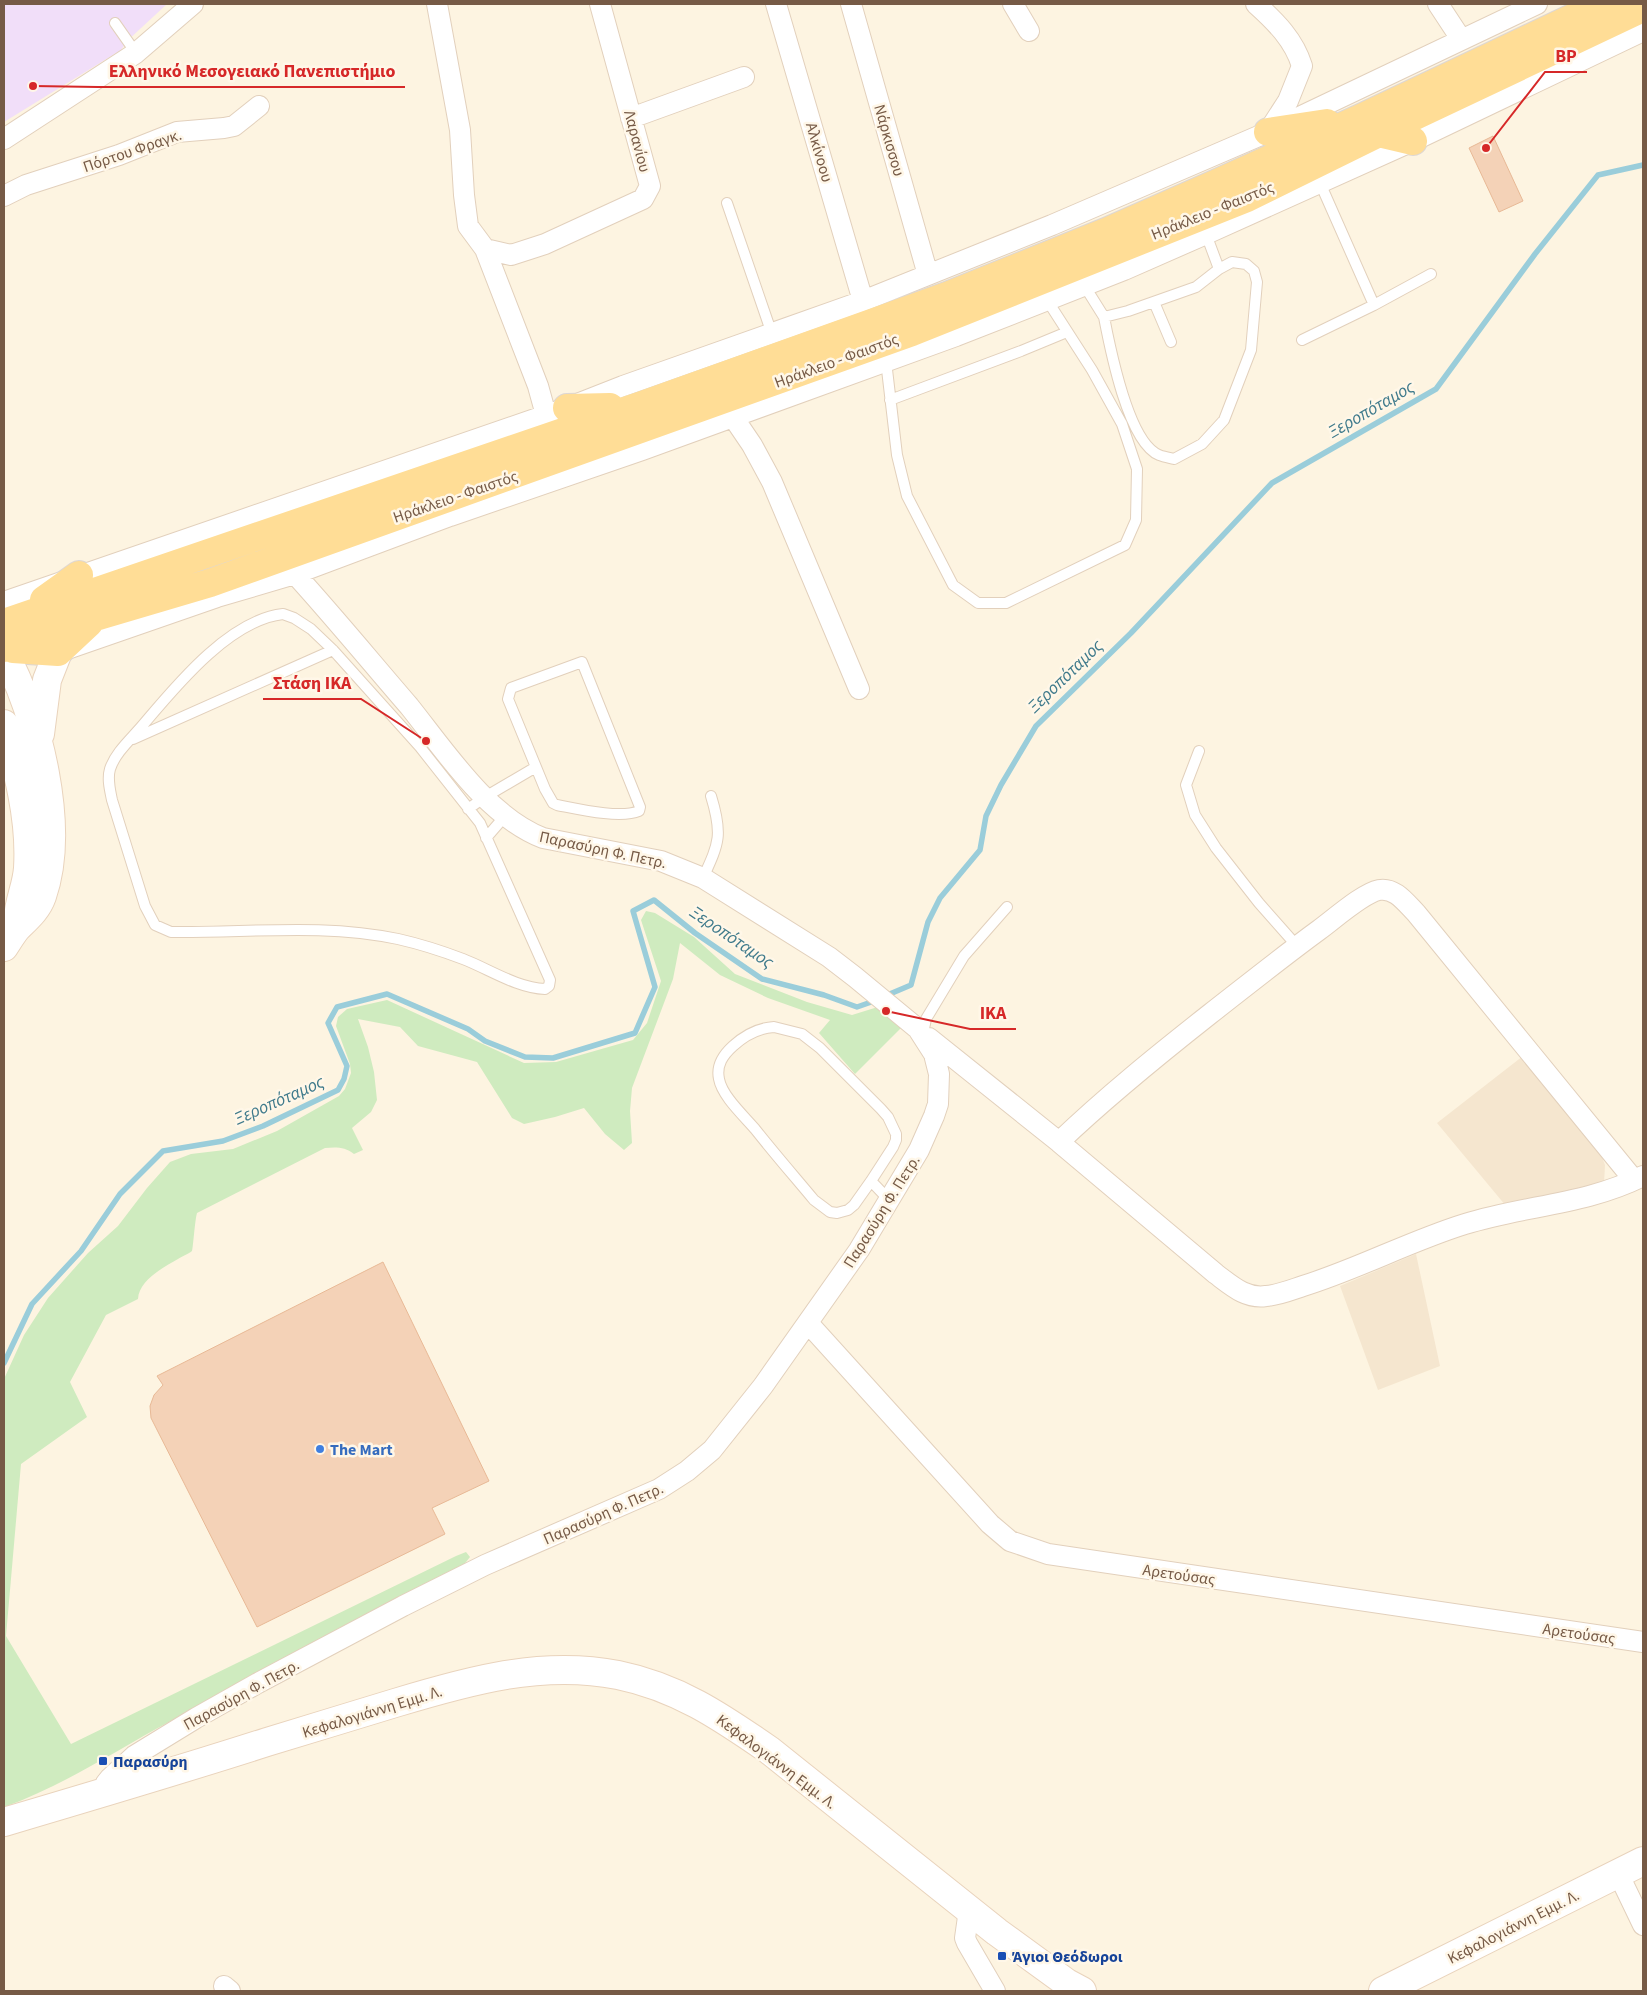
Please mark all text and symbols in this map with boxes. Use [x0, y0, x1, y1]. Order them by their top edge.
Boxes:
callout: BP [1545, 39, 1587, 72]
text: BP [1555, 44, 1577, 69]
callout: Ελληνικό Μεσογειακό Πανεπιστήμιο [98, 54, 405, 87]
text: Ελληνικό Μεσογειακό Πανεπιστήμιο [109, 59, 395, 84]
street label: Νάρκισσου [868, 102, 910, 179]
street label: Λαρανίου [618, 108, 656, 175]
street label: Αλκίνοου [800, 120, 838, 185]
street label: Πόρτου Φραγκ. [80, 124, 185, 178]
street label: Ηράκλειο - Φαιστός [1148, 176, 1277, 246]
street label: Ηράκλειο - Φαιστός [771, 328, 902, 394]
water label: Ξεροπόταμος [1323, 374, 1419, 445]
street label: Ηράκλειο - Φαιστός [390, 465, 521, 529]
water label: Ξεροπόταμος [1021, 634, 1109, 719]
callout: Στάση ΙΚΑ [263, 666, 361, 699]
text: Στάση ΙΚΑ [273, 671, 352, 696]
street label: Παρασύρη Φ. Πετρ. [537, 826, 668, 874]
water label: Ξεροπόταμος [684, 900, 779, 975]
callout: IKA [970, 996, 1016, 1029]
text: IKA [980, 1001, 1007, 1026]
water label: Ξεροπόταμος [229, 1069, 329, 1132]
street label: Παρασύρη Φ. Πετρ. [838, 1151, 925, 1272]
place label: The Mart [330, 1439, 393, 1461]
marker: The Mart [314, 1443, 326, 1455]
street label: Παρασύρη Φ. Πετρ. [540, 1478, 667, 1550]
street label: Αρετούσας [1141, 1559, 1217, 1591]
street label: Αρετούσας [1541, 1618, 1617, 1650]
street label: Παρασύρη Φ. Πετρ. [180, 1654, 303, 1736]
street label: Κεφαλογιάννη Εμμ. Λ. [300, 1680, 445, 1744]
street label: Κεφαλογιάννη Εμμ. Λ. [712, 1709, 841, 1814]
place label: Παρασύρη [113, 1751, 188, 1773]
marker: Παρασύρη [97, 1755, 109, 1767]
street label: Κεφαλογιάννη Εμμ. Λ. [1444, 1884, 1583, 1970]
place label: Άγιοι Θεόδωροι [1012, 1946, 1123, 1968]
marker: Άγιοι Θεόδωροι [996, 1950, 1008, 1962]

